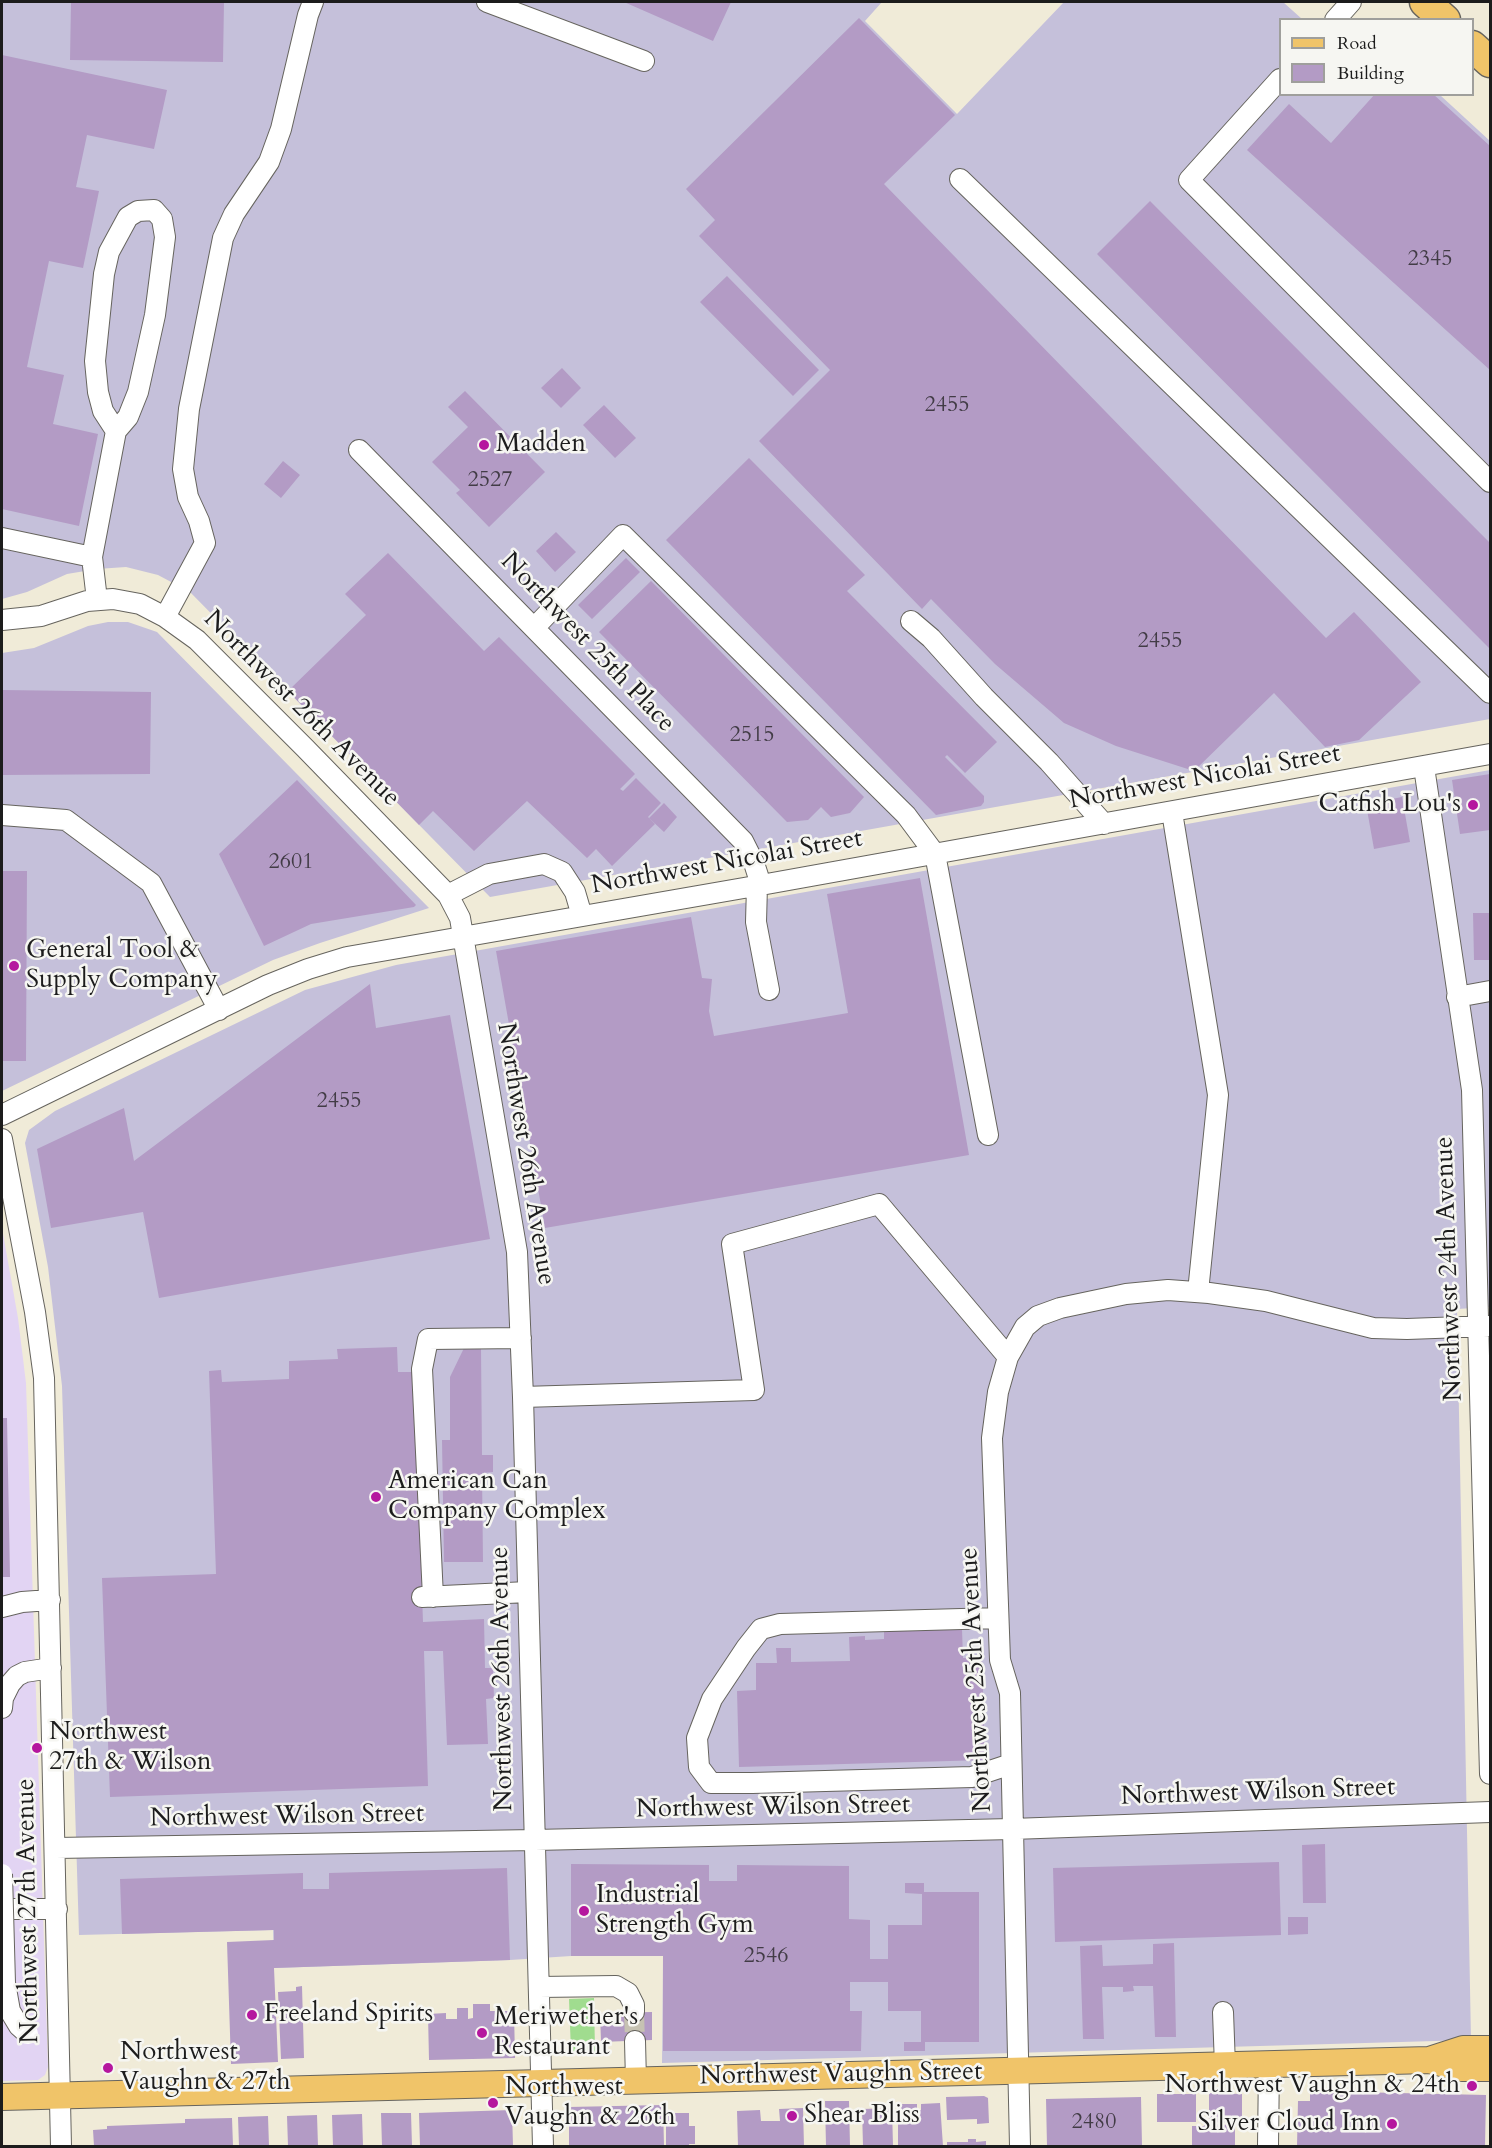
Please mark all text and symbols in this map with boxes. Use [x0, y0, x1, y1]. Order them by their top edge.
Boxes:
legend [1279, 18, 1474, 96]
text: Road [1337, 31, 1377, 56]
text: Building [1337, 61, 1404, 86]
house number: 2345 [1407, 247, 1453, 273]
house number: 2455 [924, 393, 970, 419]
place label: Madden [496, 429, 586, 461]
marker: Madden [477, 438, 491, 452]
house number: 2527 [467, 468, 513, 494]
street label: Northwest 25th Place [493, 547, 681, 739]
street label: Northwest 26th Avenue [196, 604, 406, 814]
house number: 2455 [1137, 629, 1183, 655]
house number: 2515 [729, 723, 775, 749]
street label: Northwest Nicolai Street [1067, 739, 1343, 817]
place label: Catfish Lou's [1318, 789, 1461, 821]
marker: Catfish Lou's [1466, 798, 1480, 812]
street label: Northwest Nicolai Street [589, 824, 865, 902]
house number: 2601 [268, 850, 314, 876]
place label: General Tool & Supply Company [26, 935, 218, 996]
marker: General Tool & Supply Company [7, 959, 21, 973]
street label: Northwest 26th Avenue [489, 1021, 561, 1287]
house number: 2455 [316, 1089, 362, 1115]
street label: Northwest 24th Avenue [1430, 1136, 1470, 1402]
place label: American Can Company Complex [388, 1466, 606, 1528]
marker: American Can Company Complex [369, 1490, 383, 1504]
street label: Northwest 26th Avenue [485, 1546, 521, 1812]
street label: Northwest 25th Avenue [954, 1547, 1000, 1813]
place label: Northwest 27th & Wilson [49, 1717, 212, 1778]
marker: Northwest 27th & Wilson [30, 1741, 44, 1755]
street label: Northwest Wilson Street [1120, 1773, 1396, 1813]
street label: Northwest 27th Avenue [11, 1778, 47, 2044]
street label: Northwest Wilson Street [636, 1790, 910, 1826]
street label: Northwest Wilson Street [150, 1799, 424, 1835]
place label: Industrial Strength Gym [596, 1880, 754, 1942]
marker: Industrial Strength Gym [577, 1904, 591, 1918]
house number: 2546 [743, 1944, 789, 1970]
place label: Freeland Spirits [264, 1999, 433, 2031]
place label: Meriwether's Restaurant [494, 2002, 638, 2064]
marker: Freeland Spirits [245, 2008, 259, 2022]
marker: Meriwether's Restaurant [475, 2026, 489, 2040]
place label: Northwest Vaughn & 27th [120, 2037, 291, 2098]
street label: Northwest Vaughn Street [699, 2057, 983, 2093]
marker: Northwest Vaughn & 27th [101, 2061, 115, 2075]
place label: Northwest Vaughn & 24th [1165, 2070, 1460, 2102]
place label: Northwest Vaughn & 26th [505, 2072, 676, 2134]
marker: Northwest Vaughn & 24th [1465, 2079, 1479, 2093]
marker: Northwest Vaughn & 26th [486, 2096, 500, 2110]
place label: Shear Bliss [804, 2100, 920, 2132]
place label: Silver Cloud Inn [1198, 2108, 1380, 2140]
marker: Shear Bliss [785, 2109, 799, 2123]
house number: 2480 [1071, 2110, 1117, 2136]
marker: Silver Cloud Inn [1385, 2117, 1399, 2131]

